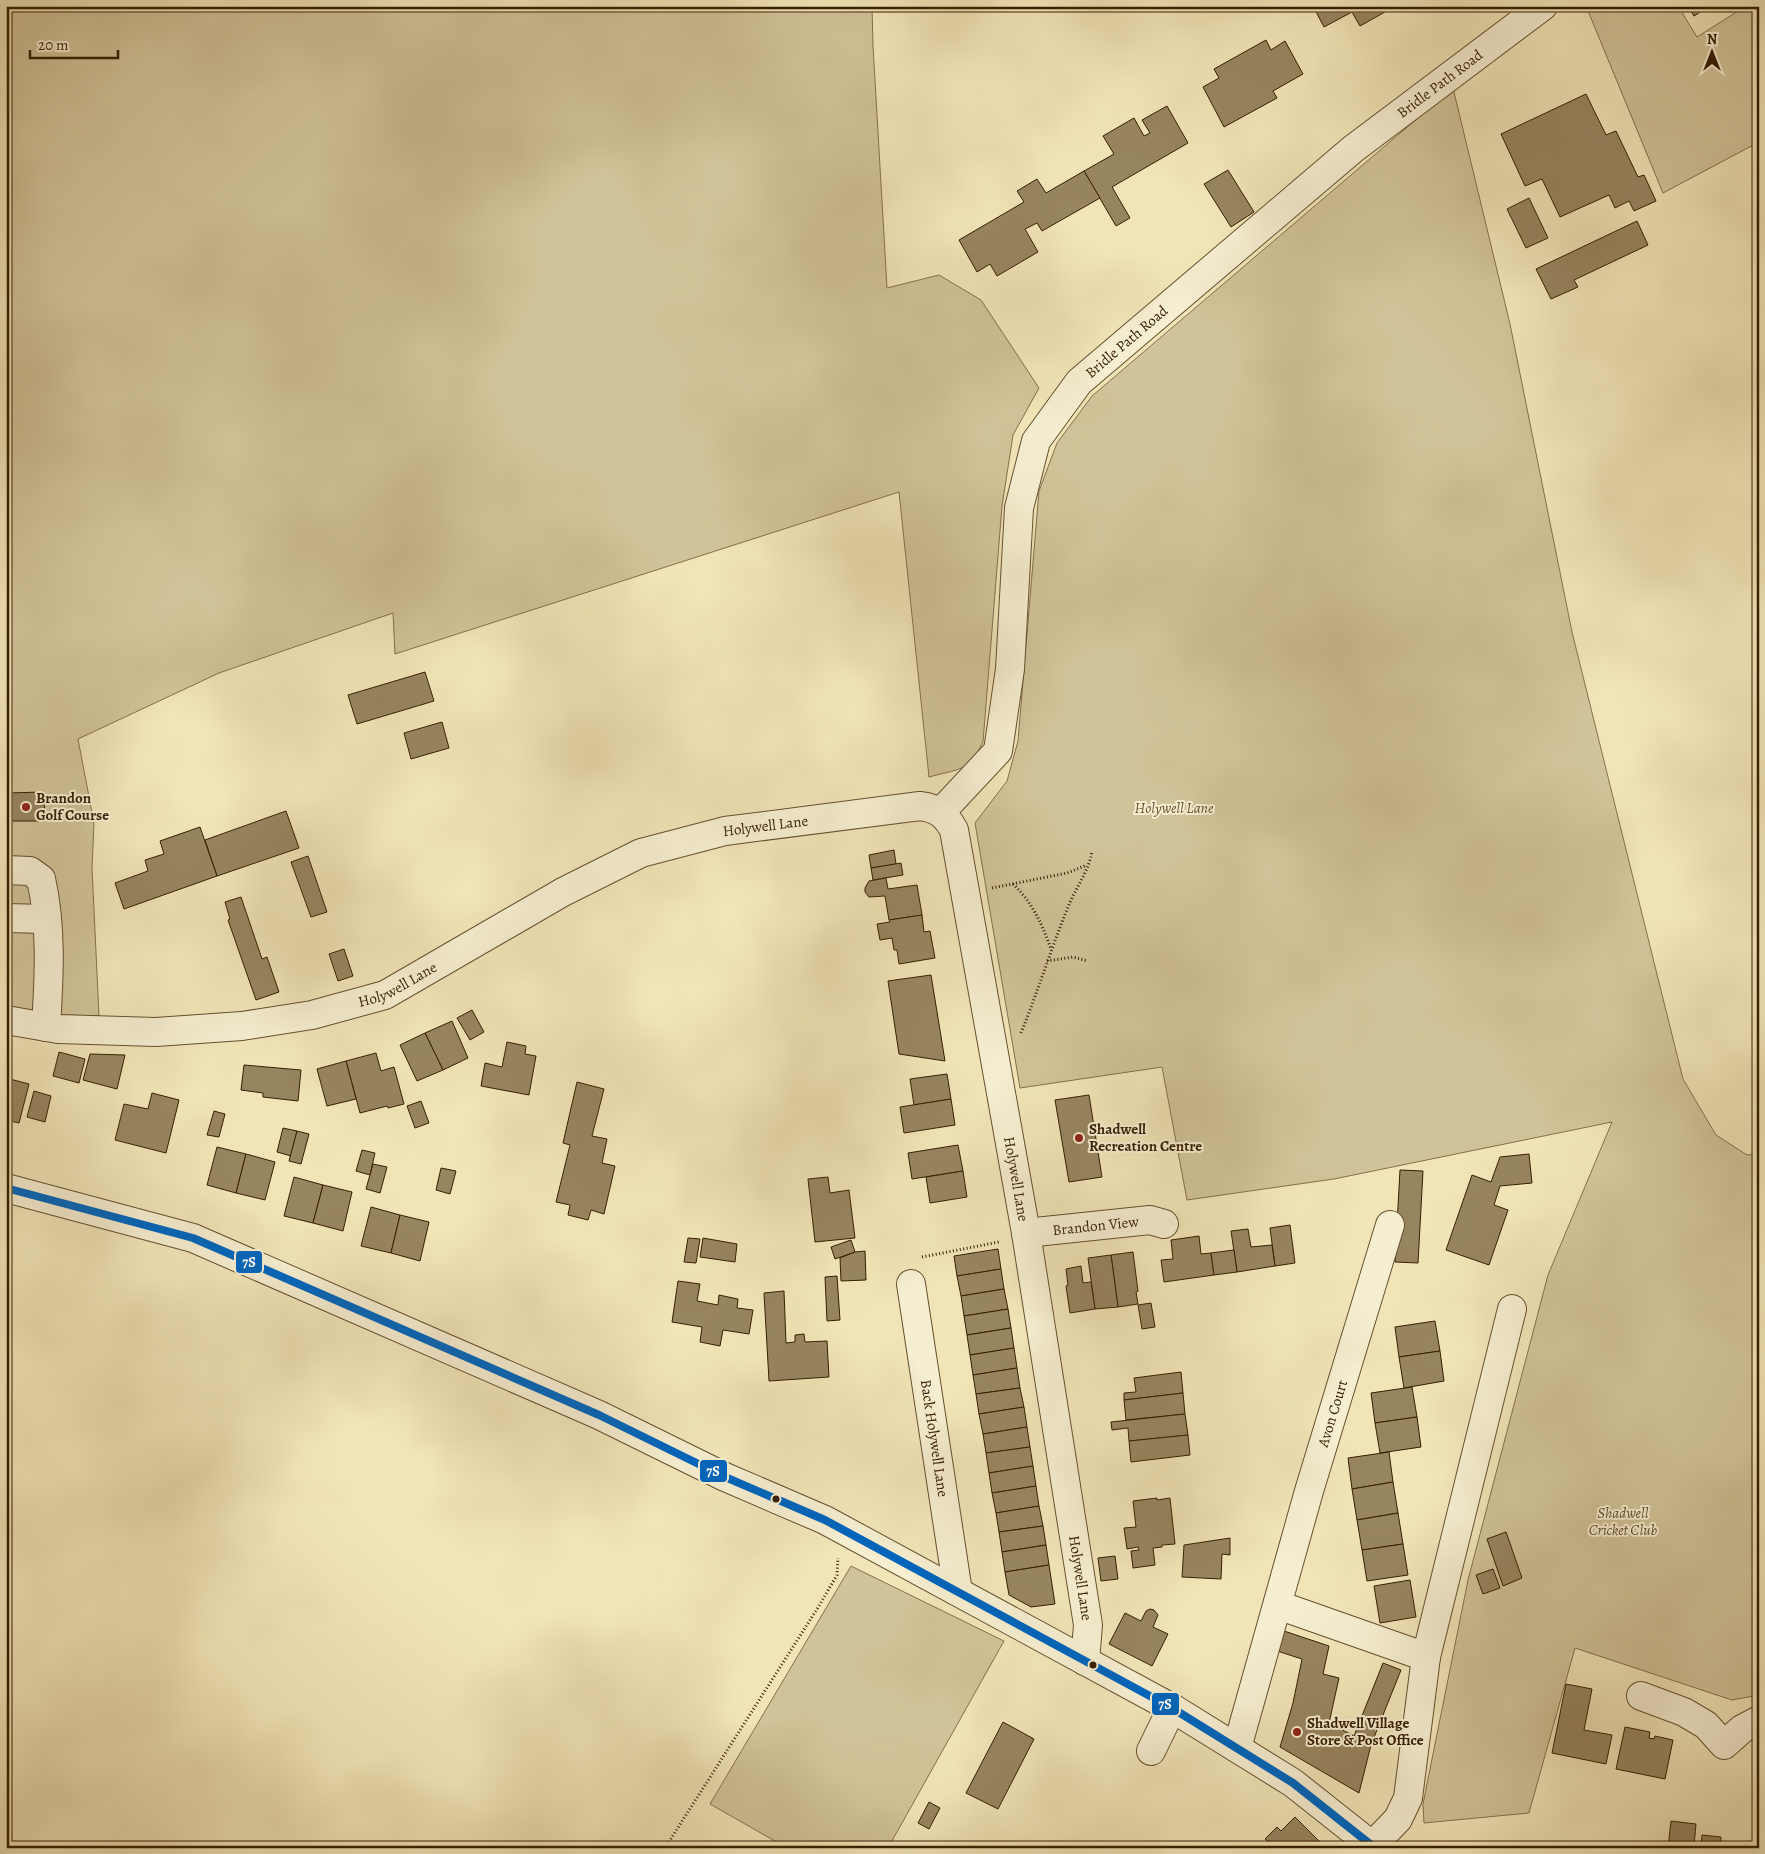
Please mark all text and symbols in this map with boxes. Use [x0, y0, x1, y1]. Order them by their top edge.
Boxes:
scale bar [30, 28, 118, 60]
north arrow [1688, 28, 1738, 78]
text: N [1707, 30, 1717, 49]
text: 20 m [38, 35, 69, 55]
street label: Bridle Path Road [1393, 44, 1487, 122]
street label: Bridle Path Road [1081, 300, 1173, 382]
place label: Brandon Golf Course [36, 788, 109, 825]
park label: Holywell Lane [1135, 798, 1214, 818]
marker: Brandon Golf Course [20, 801, 32, 813]
street label: Holywell Lane [722, 810, 810, 841]
street label: Holywell Lane [356, 957, 441, 1012]
place label: Shadwell Recreation Centre [1089, 1119, 1202, 1156]
marker: Shadwell Recreation Centre [1073, 1132, 1085, 1144]
street label: Holywell Lane [999, 1135, 1034, 1223]
street label: Brandon View [1052, 1211, 1140, 1240]
line badge: 7S [235, 1250, 263, 1274]
text: 7S [242, 1253, 256, 1272]
street label: Avon Court [1313, 1377, 1352, 1450]
street label: Back Holywell Lane [916, 1378, 953, 1499]
line badge: 7S [699, 1459, 728, 1483]
text: 7S [706, 1462, 720, 1481]
unlabelled marker [771, 1494, 781, 1504]
park label: Shadwell Cricket Club [1589, 1503, 1657, 1540]
street label: Holywell Lane [1064, 1534, 1097, 1622]
unlabelled marker [1088, 1660, 1098, 1670]
line badge: 7S [1151, 1692, 1180, 1716]
text: 7S [1158, 1695, 1172, 1714]
place label: Shadwell Village Store & Post Office [1307, 1713, 1424, 1750]
marker: Shadwell Village Store & Post Office [1291, 1726, 1303, 1738]

